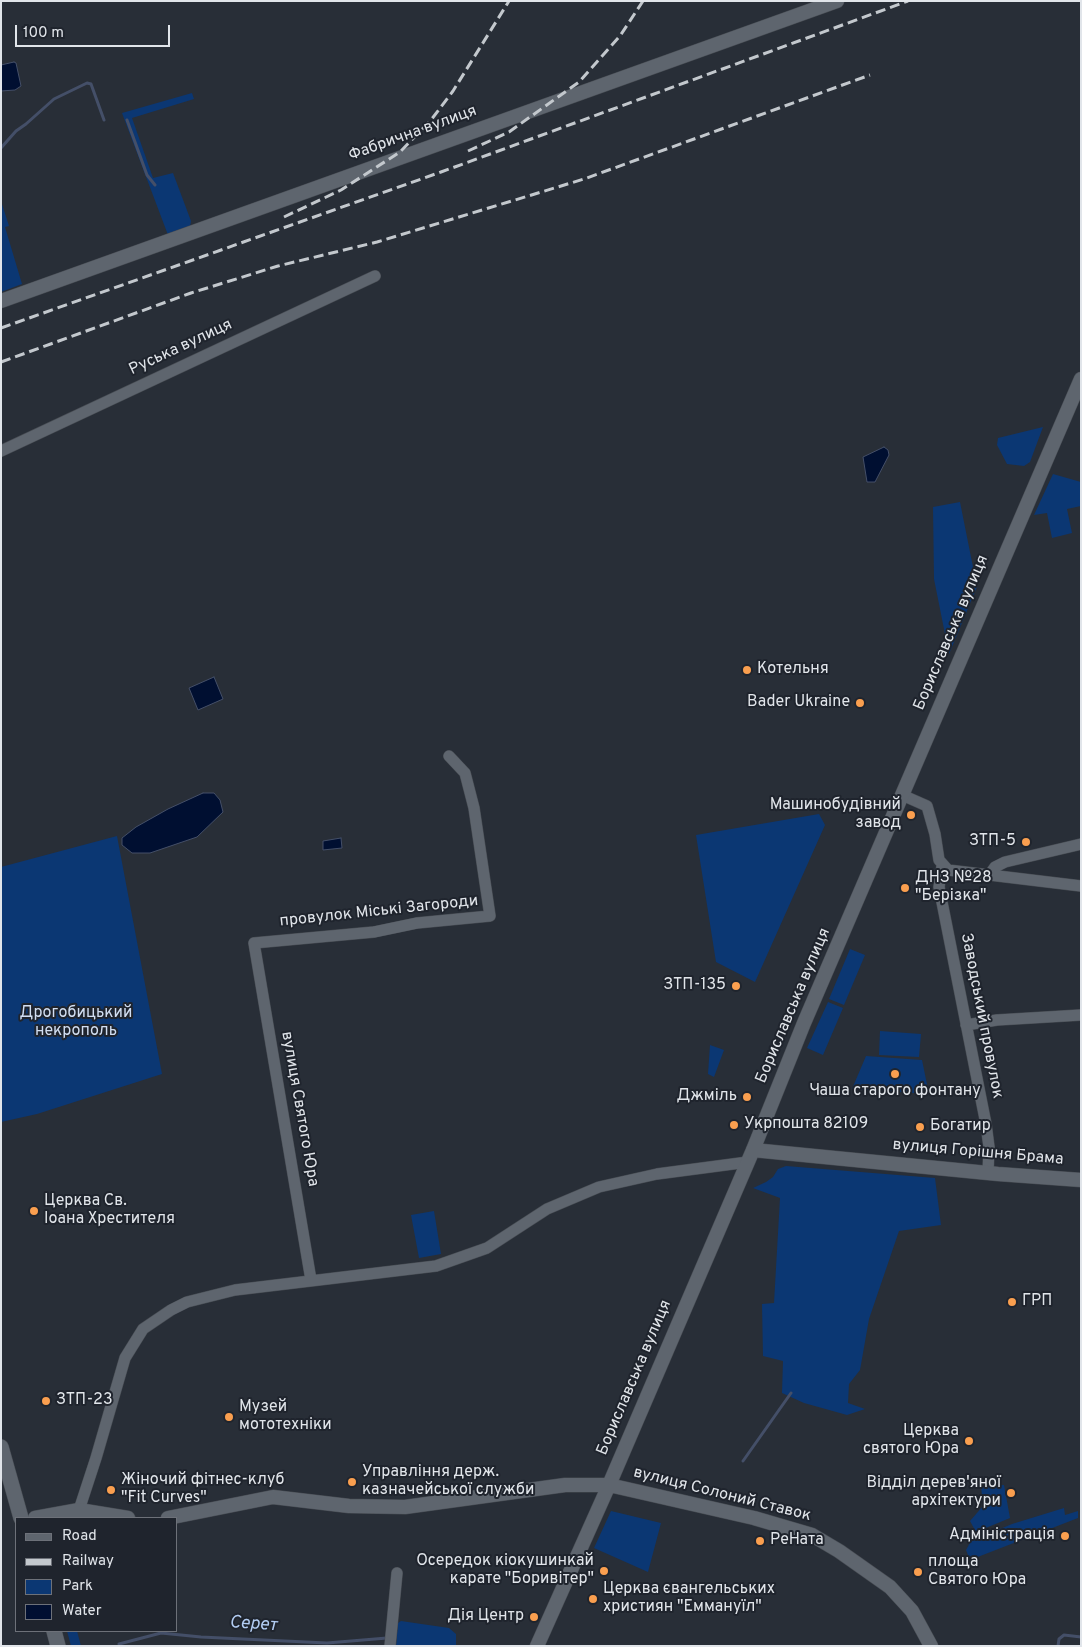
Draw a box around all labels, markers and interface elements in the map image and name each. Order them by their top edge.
scale bar [18,15,172,47]
text: 100 m [23,24,64,43]
street label: Фабрична вулиця [346,102,480,166]
street label: Руська вулиця [126,316,236,380]
street label: Бориславська вулиця [911,553,993,713]
place label: Котельня [757,660,829,680]
marker: Котельня [741,664,753,676]
place label: Bader Ukraine [747,693,850,713]
marker: Bader Ukraine [854,697,866,709]
place label: Машинобудівний завод [770,796,901,834]
marker: Машинобудівний завод [905,809,917,821]
place label: ЗТП-5 [969,832,1016,852]
marker: ЗТП-5 [1020,836,1032,848]
place label: ДНЗ №28 "Берізка" [915,869,992,907]
marker: ДНЗ №28 "Берізка" [899,882,911,894]
street label: провулок Міські Загороди [279,892,479,932]
street label: Бориславська вулиця [753,926,835,1086]
street label: Заводський провулок [956,932,1006,1100]
place label: ЗТП-135 [663,976,726,996]
marker: ЗТП-135 [730,980,742,992]
park label: Дрогобицький некрополь [20,1004,132,1042]
street label: вулиця Святого Юра [276,1030,322,1188]
marker: Чаша старого фонтану [889,1068,901,1080]
place label: Чаша старого фонтану [809,1082,981,1102]
place label: Джміль [676,1087,737,1107]
marker: Джміль [741,1091,753,1103]
place label: Укрпошта 82109 [744,1115,868,1135]
place label: Богатир [930,1117,991,1137]
marker: Укрпошта 82109 [728,1119,740,1131]
marker: Богатир [914,1121,926,1133]
street label: вулиця Горішня Брама [892,1136,1064,1170]
place label: Церква Св. Іоана Хрестителя [44,1192,175,1230]
marker: Церква Св. Іоана Хрестителя [28,1205,40,1217]
place label: ГРП [1022,1292,1052,1312]
marker: ГРП [1006,1296,1018,1308]
street label: Бориславська вулиця [594,1298,676,1458]
place label: ЗТП-23 [56,1391,113,1411]
marker: ЗТП-23 [40,1395,52,1407]
place label: Музей мототехніки [239,1398,332,1436]
marker: Музей мототехніки [223,1411,235,1423]
place label: Церква святого Юра [863,1422,959,1460]
marker: Церква святого Юра [963,1435,975,1447]
place label: Управління держ. казначейської служби [362,1463,534,1501]
street label: вулиця Солоний Ставок [631,1464,813,1526]
place label: Жіночий фітнес-клуб "Fit Curves" [121,1471,285,1509]
place label: Відділ дерев'яної архітектури [866,1474,1001,1512]
marker: Управління держ. казначейської служби [346,1476,358,1488]
marker: Жіночий фітнес-клуб "Fit Curves" [105,1484,117,1496]
marker: Відділ дерев'яної архітектури [1005,1487,1017,1499]
legend [15,1517,178,1632]
place label: Адміністрація [949,1526,1055,1546]
text: Road [62,1527,97,1546]
marker: Адміністрація [1059,1530,1071,1542]
place label: РеНата [770,1531,824,1551]
marker: РеНата [754,1535,766,1547]
text: Railway [62,1552,114,1571]
place label: Осередок кіокушинкай карате "Боривітер" [416,1552,594,1590]
place label: площа Святого Юра [928,1553,1026,1591]
marker: Осередок кіокушинкай карате "Боривітер" [598,1565,610,1577]
marker: площа Святого Юра [912,1566,924,1578]
text: Park [62,1577,93,1596]
place label: Церква євангельських християн "Еммануїл" [603,1580,775,1618]
marker: Церква євангельських християн "Еммануїл" [587,1593,599,1605]
text: Water [62,1602,101,1621]
place label: Дія Центр [447,1607,524,1627]
marker: Дія Центр [528,1611,540,1623]
water label: Серет [229,1613,277,1637]

